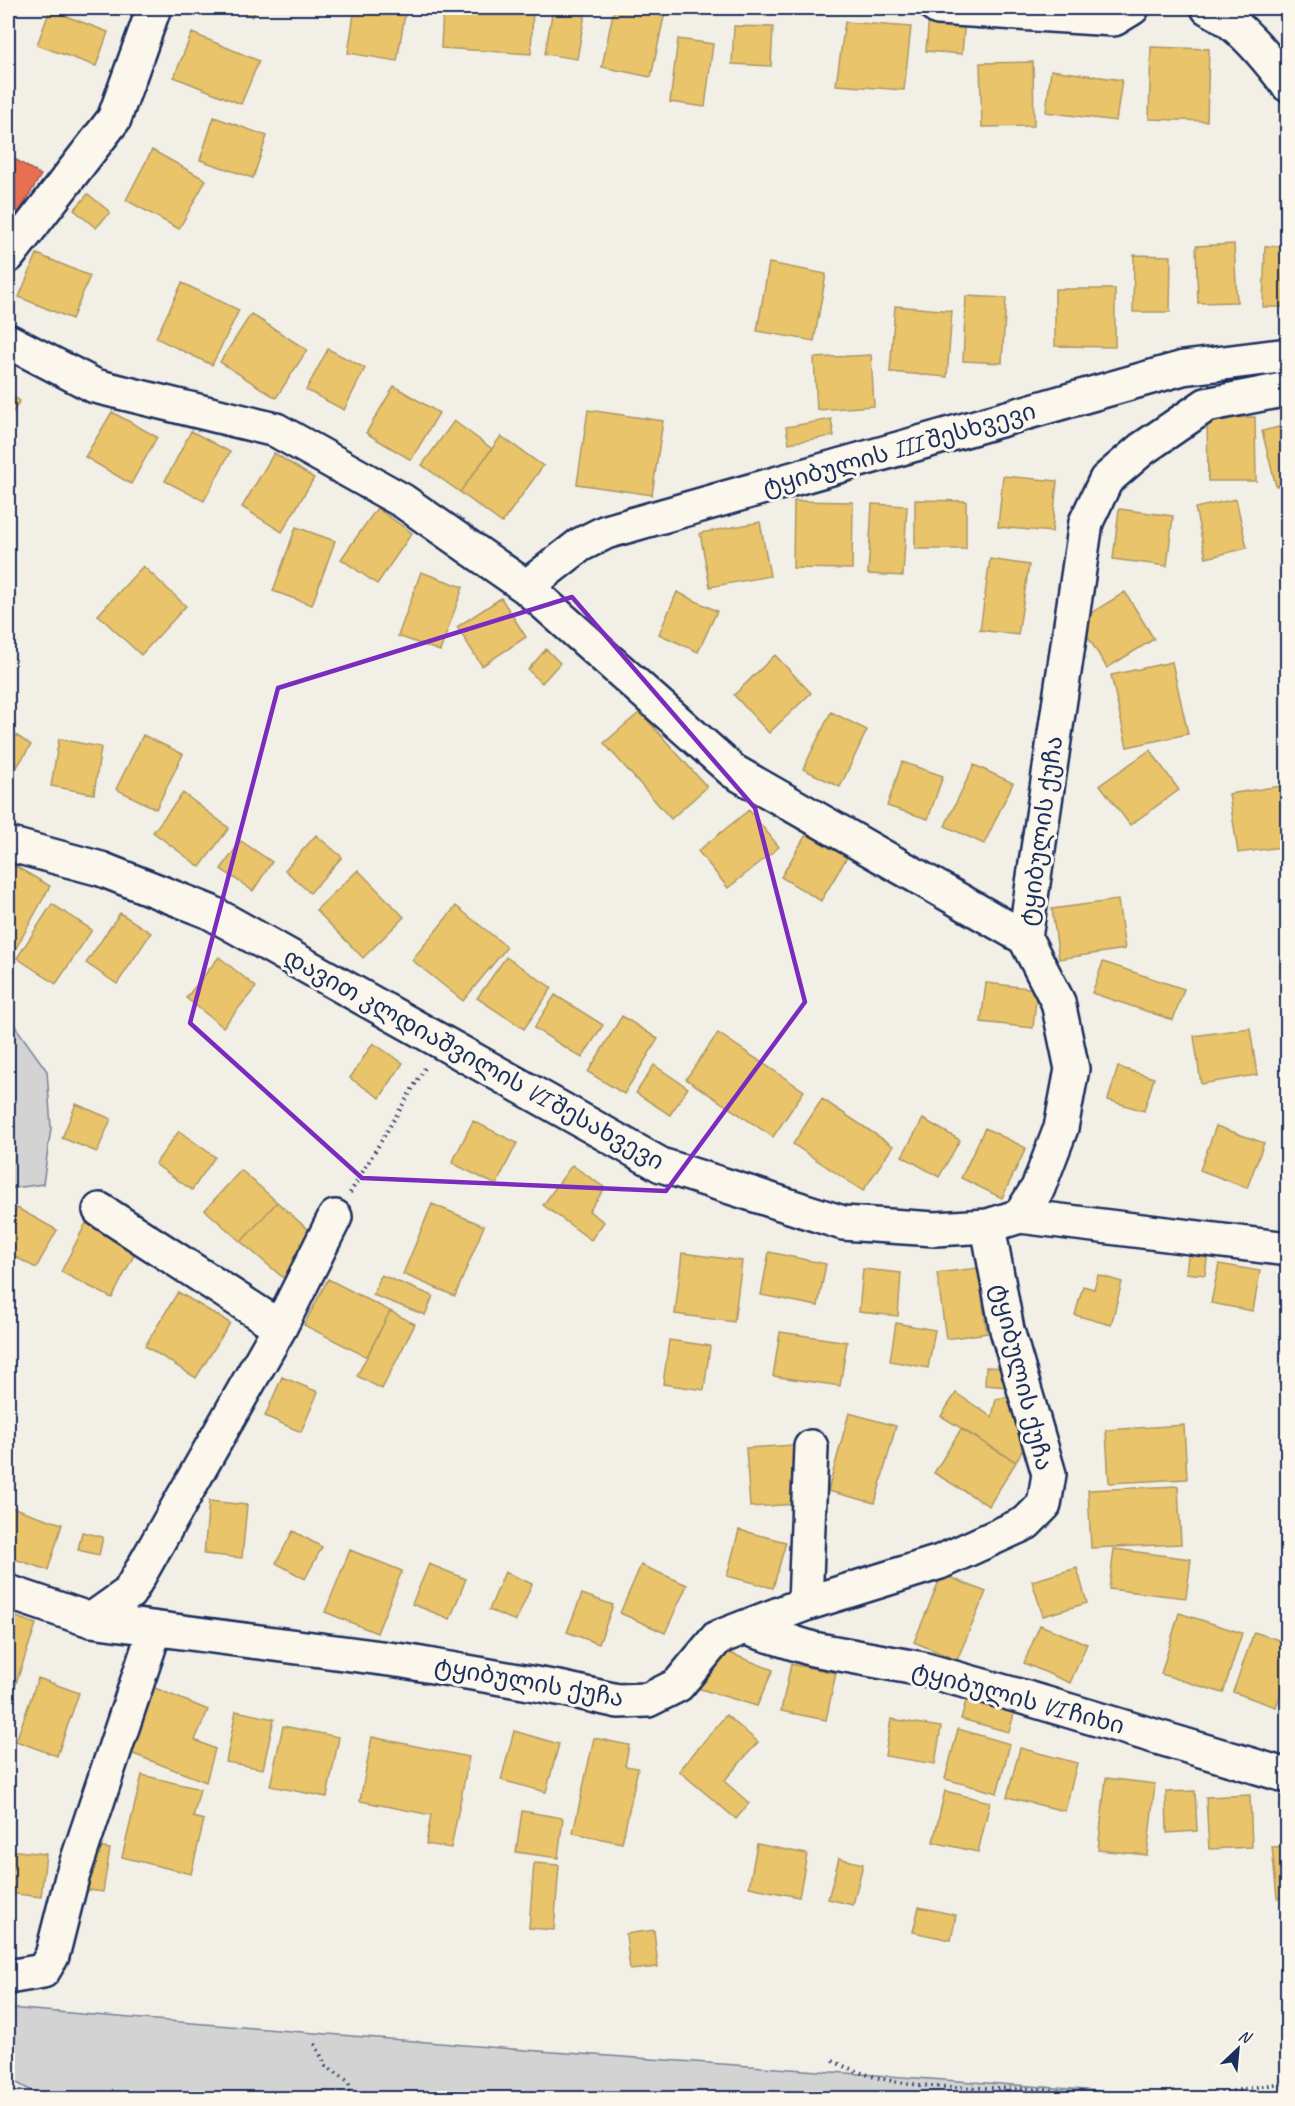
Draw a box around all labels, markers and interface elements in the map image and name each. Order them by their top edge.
street label: ტყიბულის III შესხვევი [759,396,1039,502]
street label: ტყიბულის ქუჩა [1013,734,1069,928]
street label: დავით კლდიაშვილის VI შესახვევი [278,942,670,1176]
street label: ტყიბულის ქუჩა [984,1280,1060,1474]
street label: ტყიბულის ქუჩა [432,1651,626,1713]
street label: ტყიბულის VI ჩიხი [908,1655,1128,1741]
north arrow [1208,2019,1268,2079]
text: N [1235,2025,1256,2049]

